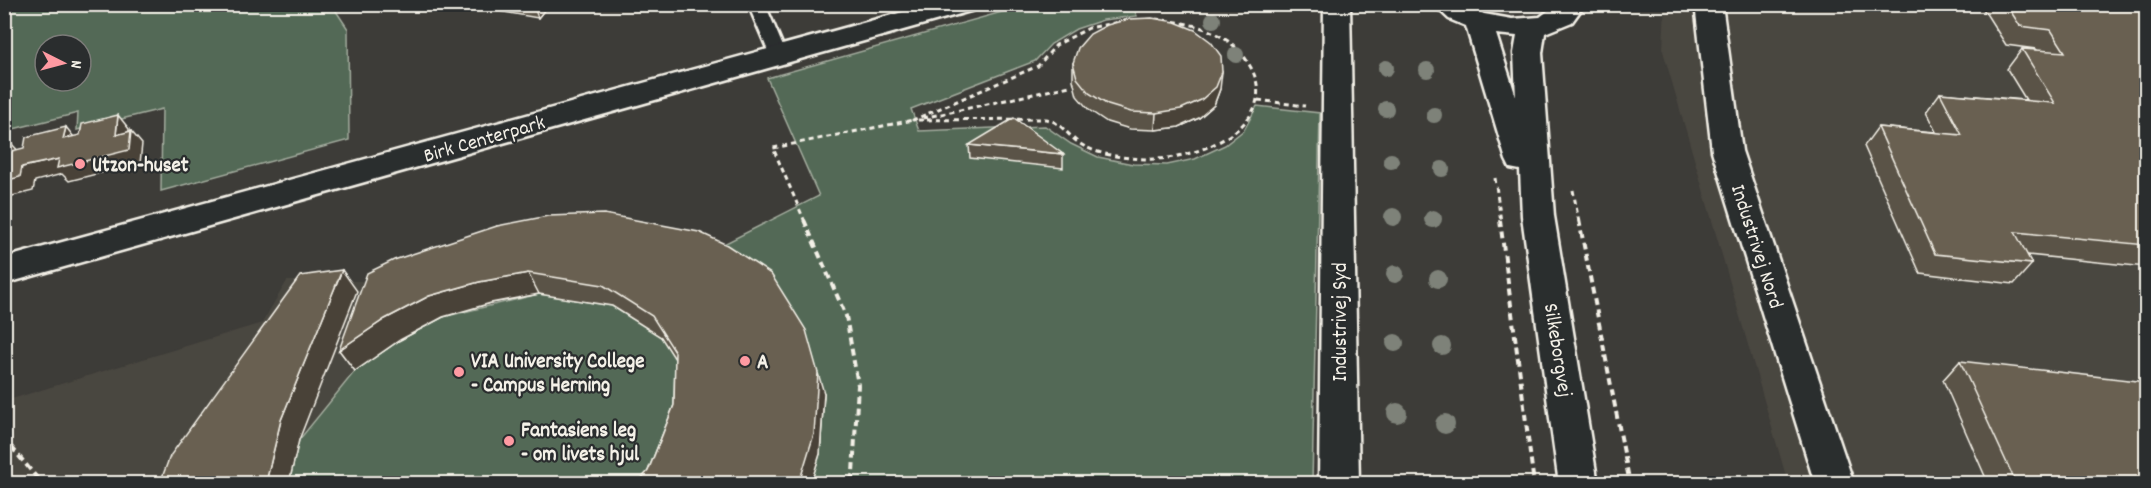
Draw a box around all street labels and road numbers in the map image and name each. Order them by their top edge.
street label: Birk Centerpark [421,109,549,173]
street label: Industrivej Nord [1721,181,1789,313]
street label: Industrivej Syd [1327,262,1357,382]
street label: Silkeborgvej [1534,301,1578,400]

